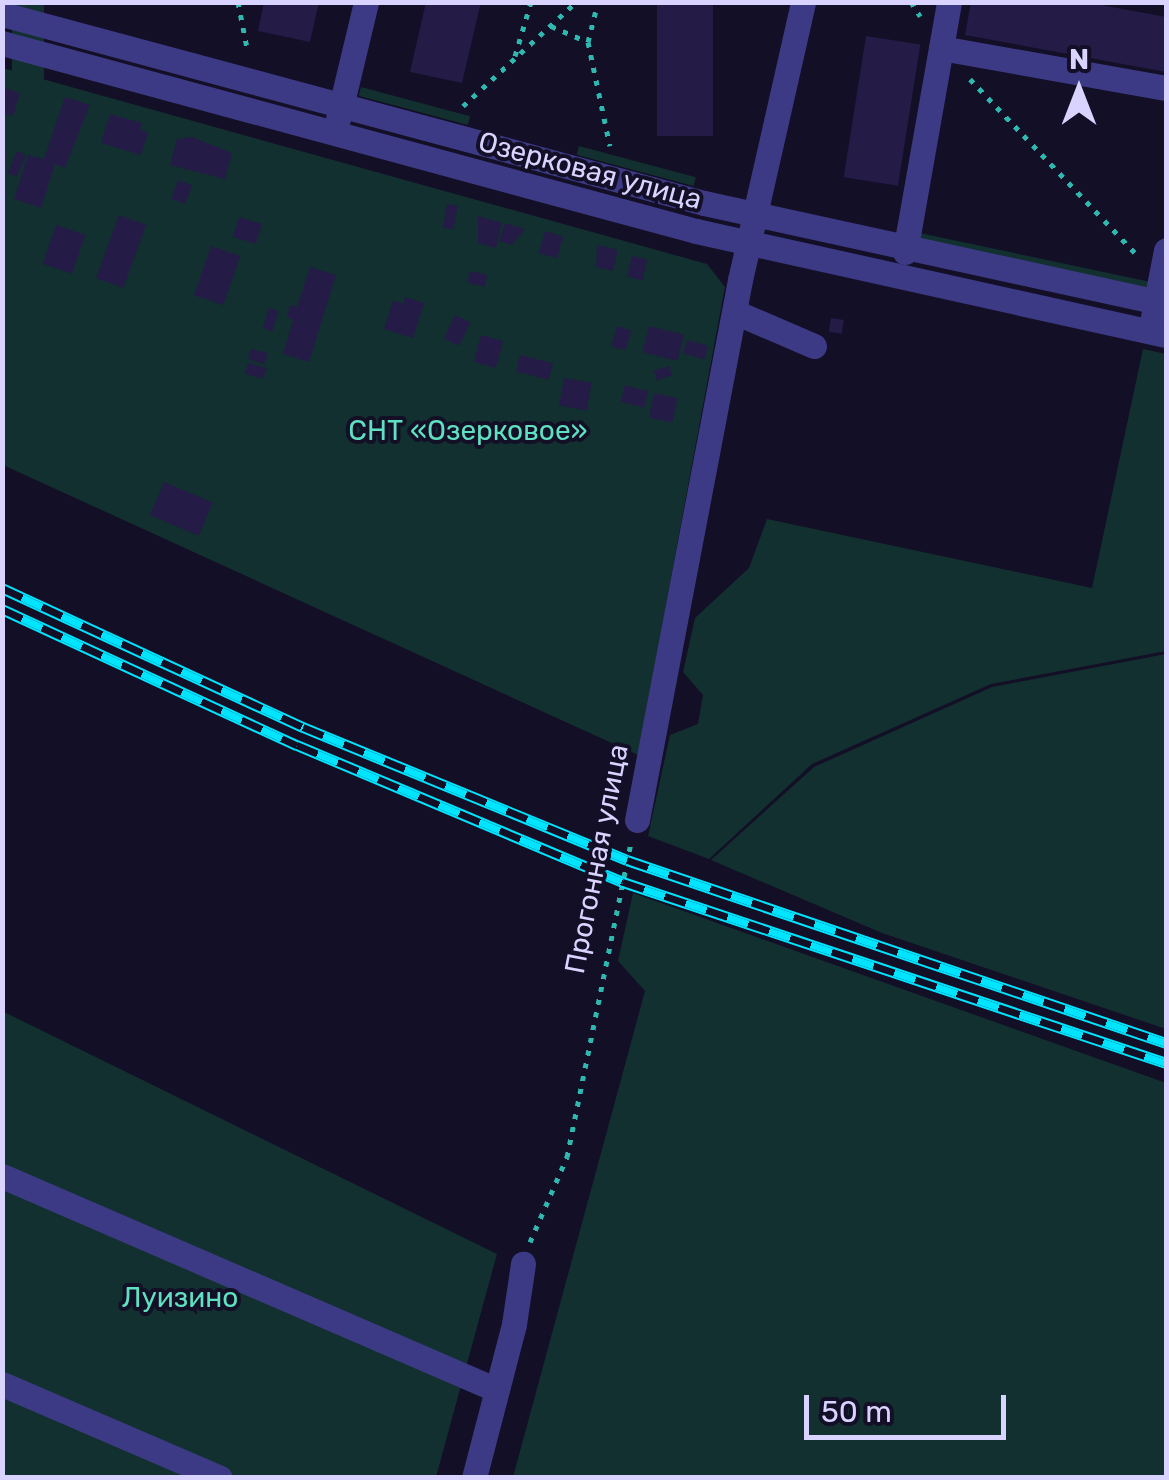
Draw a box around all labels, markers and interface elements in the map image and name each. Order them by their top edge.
north arrow [1029,40,1129,140]
text: N [1069,43,1089,76]
street label: Озерковая улица [475,125,705,217]
park label: СНТ «Озерковое» [348,414,588,448]
street label: Прогонная улица [558,742,636,976]
park label: Луизино [122,1281,238,1315]
scale bar [809,1375,1012,1437]
text: 50 m [821,1394,892,1430]

